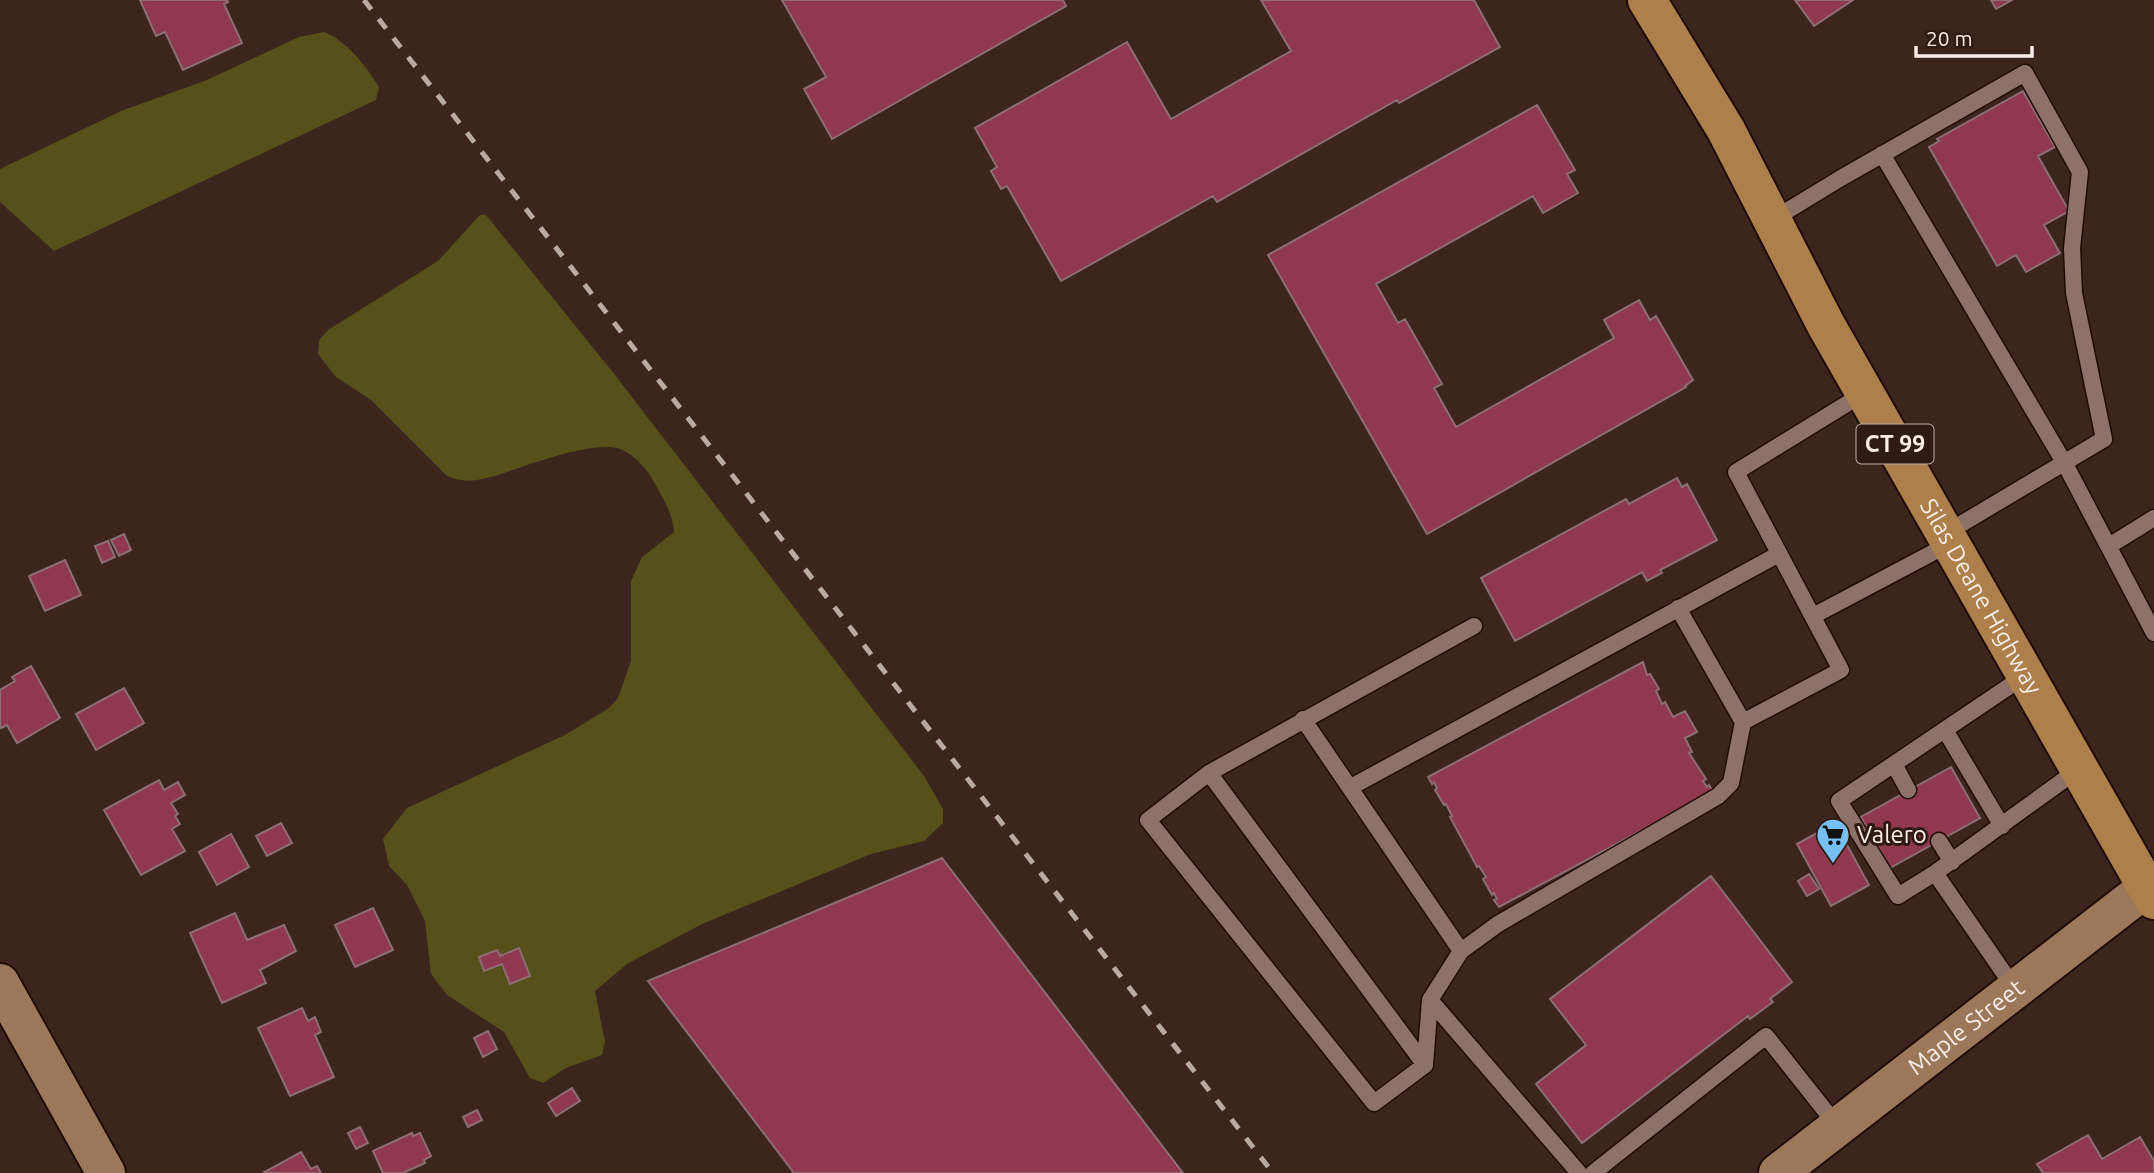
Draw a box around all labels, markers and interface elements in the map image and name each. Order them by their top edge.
scale bar [1916,14,2032,58]
text: 20 m [1926,26,1973,50]
road number: CT 99 [1856,424,1934,464]
street label: Silas Deane Highway [1915,494,2048,699]
supermarket icon: Valero [1814,816,1852,865]
place label: Valero [1857,821,1927,848]
street label: Maple Street [1903,973,2030,1080]

